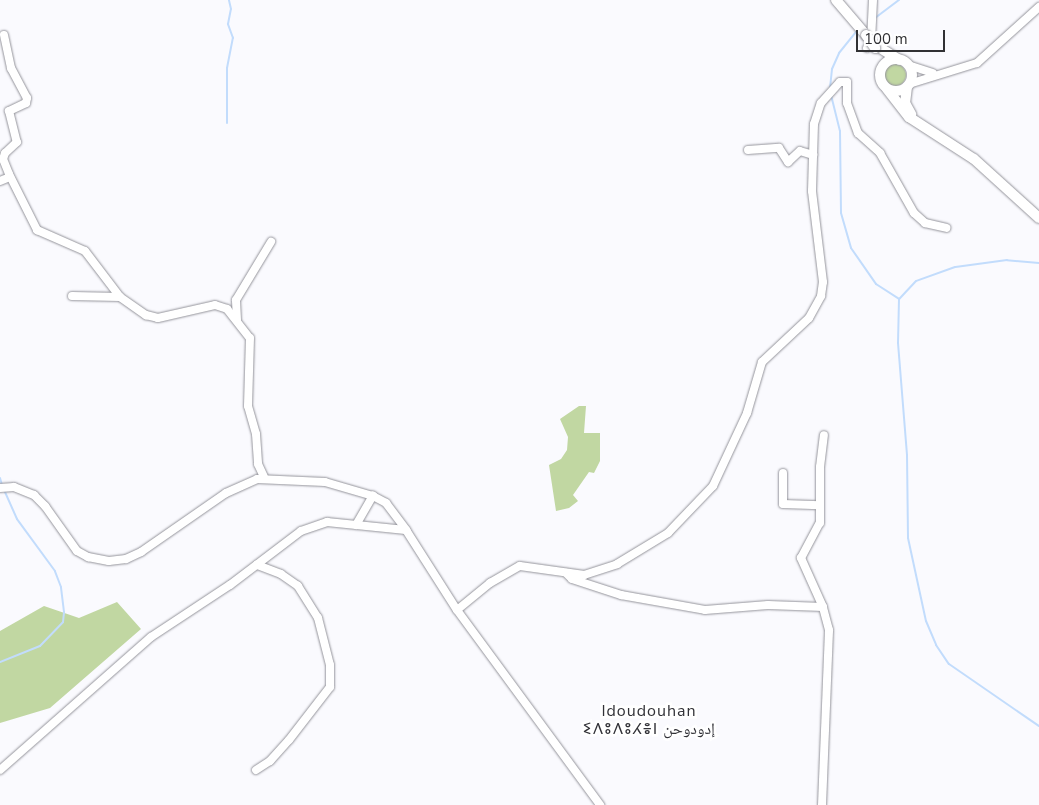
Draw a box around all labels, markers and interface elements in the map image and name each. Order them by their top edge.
scale bar [859,20,948,52]
text: 100 m [864,29,908,49]
district label: Idoudouhan ⵉⴷⵓⴷⵓⵃⴻⵏ إدودوحن [588,701,710,739]

